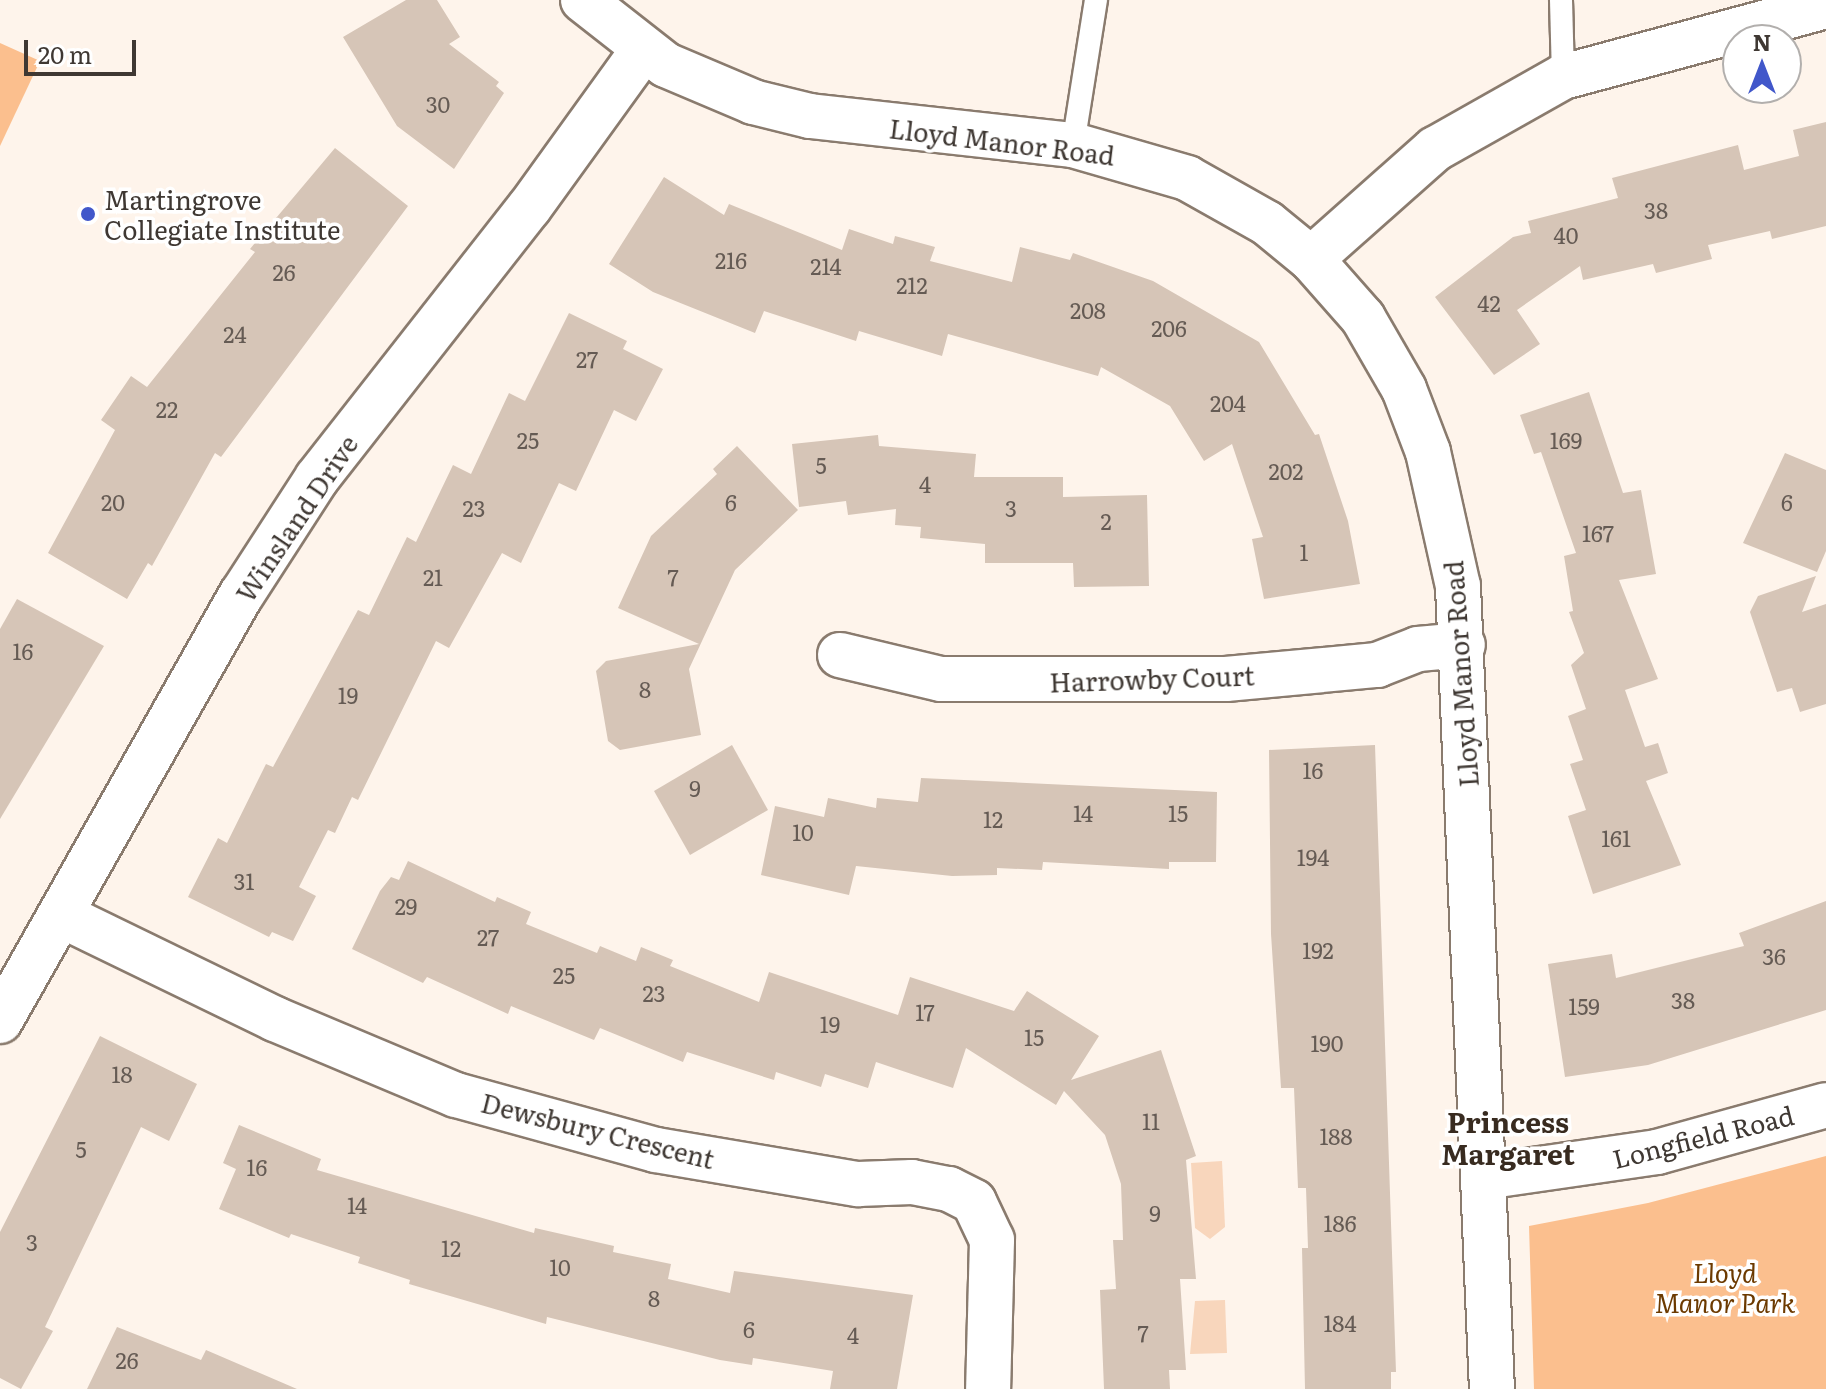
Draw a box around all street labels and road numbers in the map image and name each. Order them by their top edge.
street label: Lloyd Manor Road [888,112,1116,170]
street label: Winsland Drive [229,429,363,607]
street label: Lloyd Manor Road [1437,560,1483,788]
street label: Harrowby Court [1049,659,1255,697]
street label: Dewsbury Crescent [478,1086,718,1174]
street label: Longfield Road [1609,1098,1797,1174]

